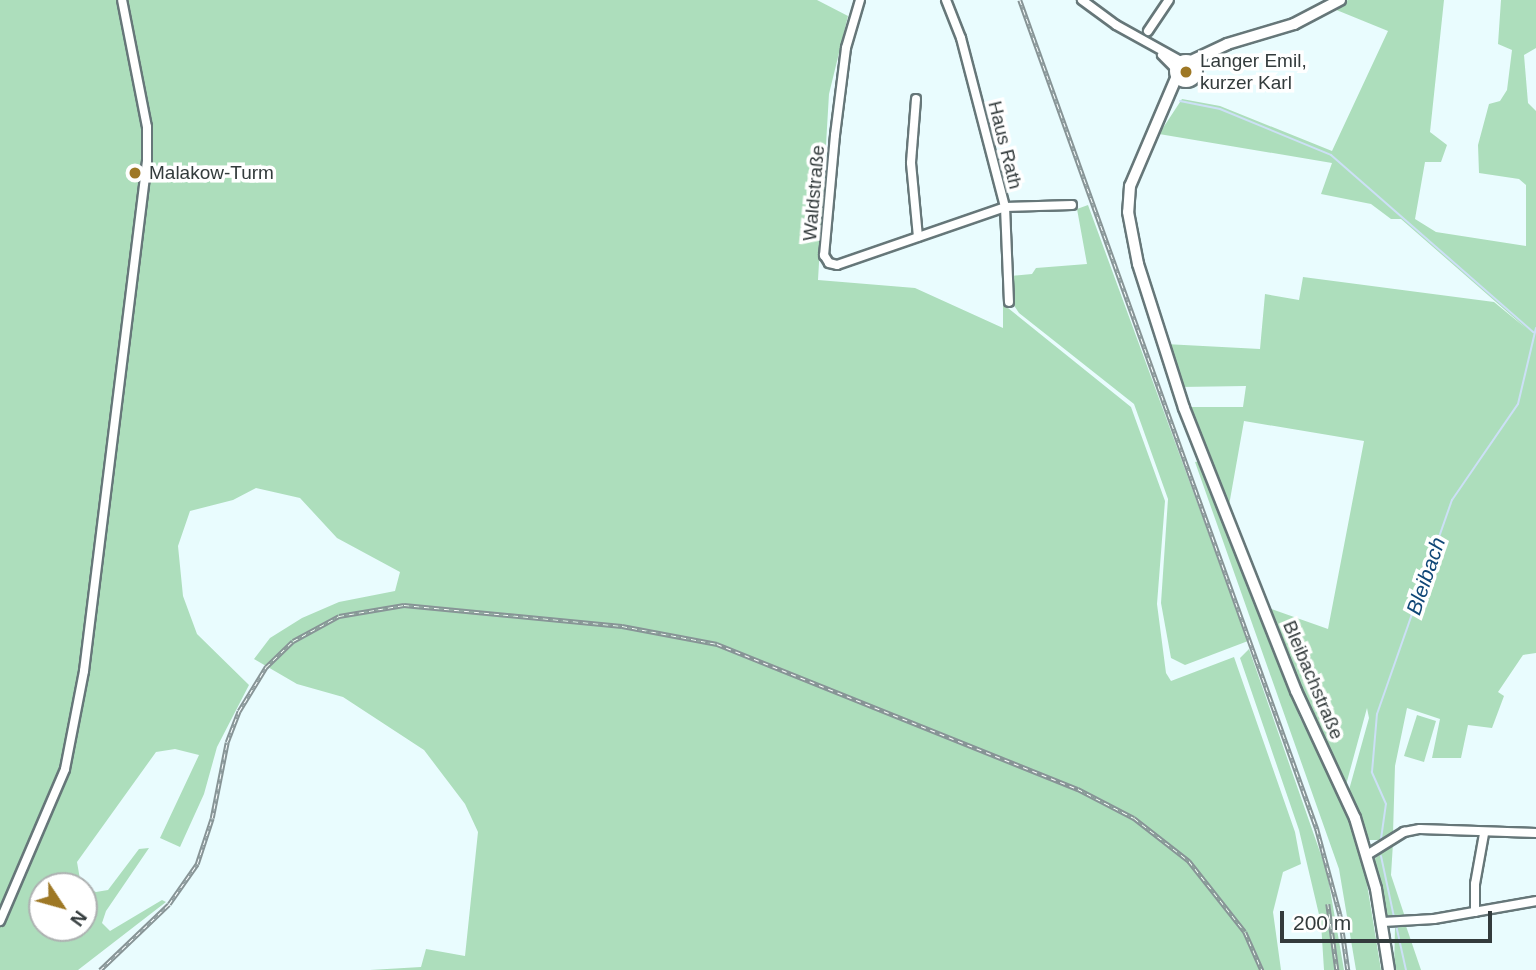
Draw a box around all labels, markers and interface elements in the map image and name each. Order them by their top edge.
place label: Langer Emil, kurzer Karl [1200,50,1307,94]
marker: Langer Emil, kurzer Karl [1178,64,1194,80]
street label: Haus Rath [983,99,1027,191]
street label: Waldstraße [798,144,830,242]
place label: Malakow-Turm [149,162,274,184]
marker: Malakow-Turm [127,165,143,181]
water label: Bleibach [1401,534,1451,618]
street label: Bleibachstraße [1278,617,1348,743]
north arrow [28,872,98,942]
scale bar [1284,897,1496,941]
text: N [66,907,91,930]
text: 200 m [1293,911,1351,934]

